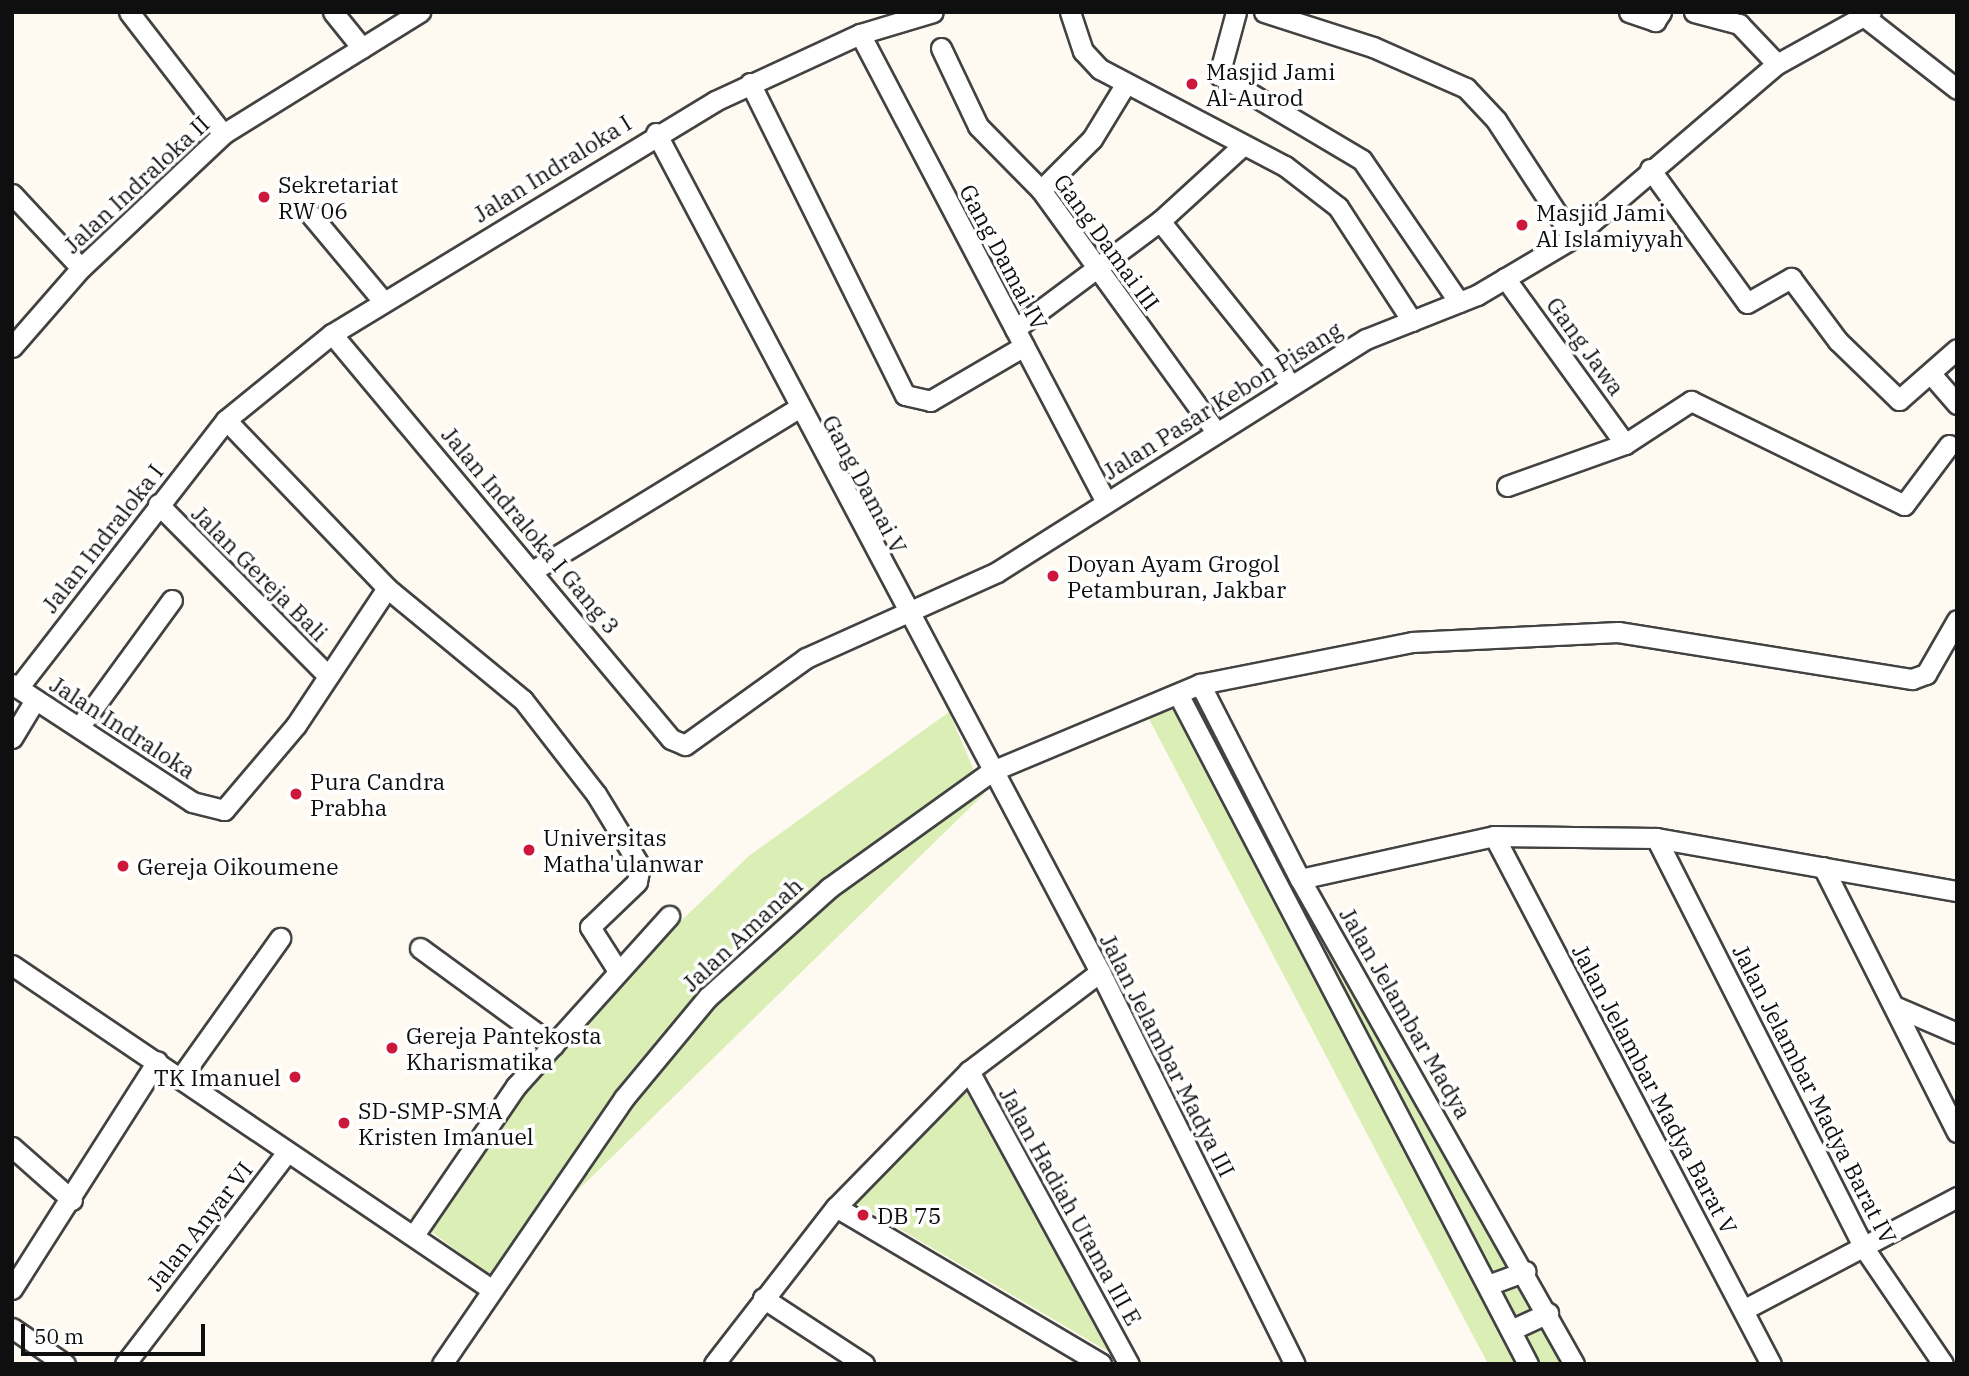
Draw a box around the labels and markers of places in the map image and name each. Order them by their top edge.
place label: Masjid Jami Al-Aurod [1206,57,1335,111]
marker: Masjid Jami Al-Aurod [1184,76,1200,92]
place label: Sekretariat RW 06 [278,170,398,224]
marker: Sekretariat RW 06 [256,189,272,205]
place label: Masjid Jami Al Islamiyyah [1536,198,1683,252]
marker: Masjid Jami Al Islamiyyah [1514,217,1530,233]
place label: Doyan Ayam Grogol Petamburan, Jakbar [1067,549,1286,603]
marker: Doyan Ayam Grogol Petamburan, Jakbar [1045,568,1061,584]
place label: Pura Candra Prabha [310,767,445,821]
marker: Pura Candra Prabha [288,786,304,802]
place label: Universitas Matha'ulanwar [543,823,703,877]
marker: Universitas Matha'ulanwar [521,842,537,858]
place label: Gereja Oikoumene [137,852,339,880]
marker: Gereja Oikoumene [115,858,131,874]
place label: Gereja Pantekosta Kharismatika [406,1021,602,1075]
marker: Gereja Pantekosta Kharismatika [384,1040,400,1056]
place label: TK Imanuel [154,1063,281,1091]
marker: TK Imanuel [287,1069,303,1085]
place label: SD-SMP-SMA Kristen Imanuel [358,1096,534,1150]
marker: SD-SMP-SMA Kristen Imanuel [336,1115,352,1131]
place label: DB 75 [877,1201,942,1229]
marker: DB 75 [855,1207,871,1223]

